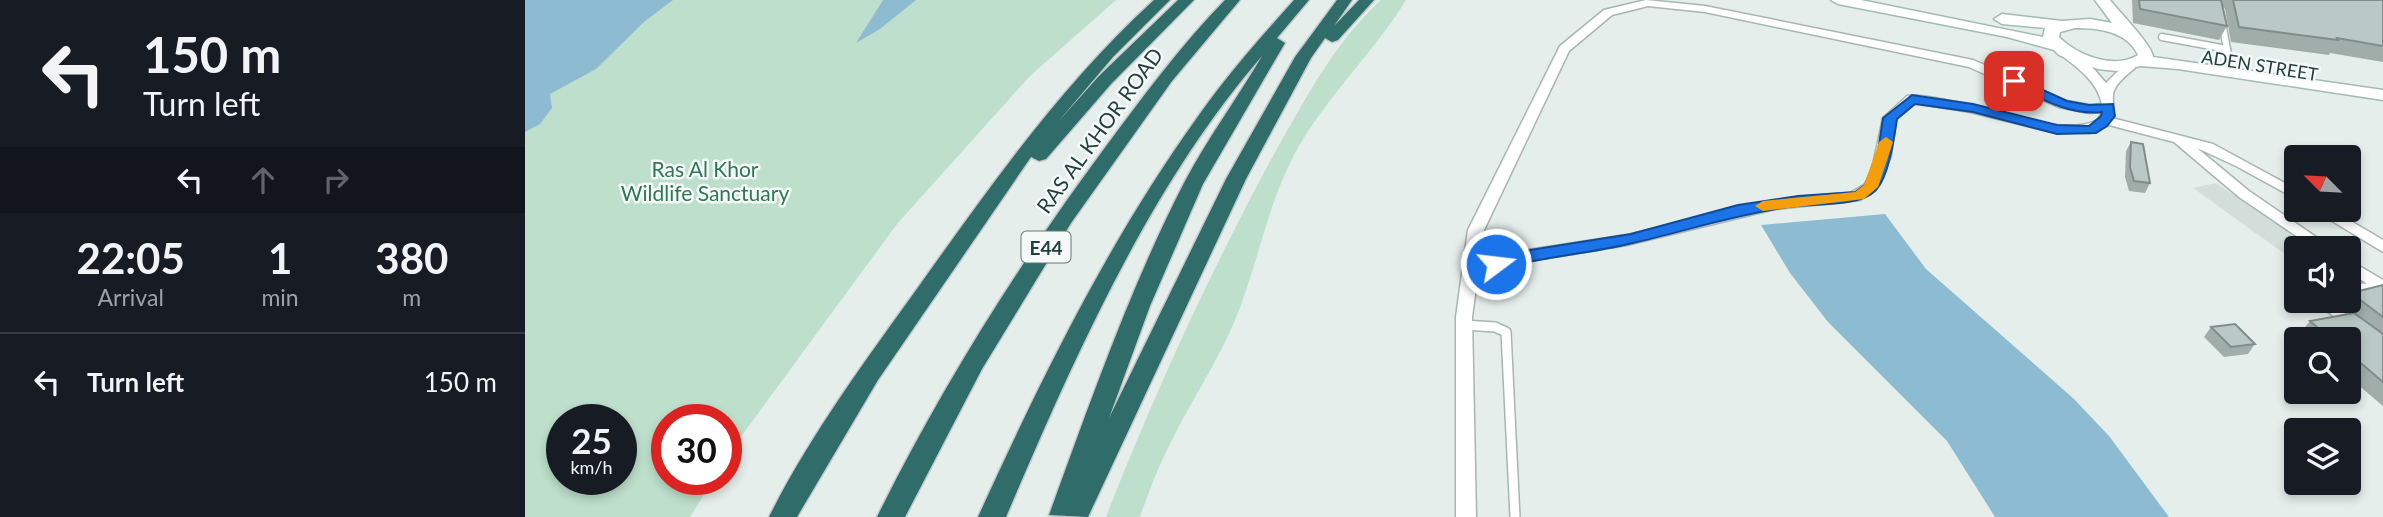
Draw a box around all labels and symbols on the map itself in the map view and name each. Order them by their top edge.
street label: RAS AL KHOR ROAD [1031,43,1167,217]
street label: ADEN STREET [2200,45,2320,85]
pin [1984,51,2044,111]
north arrow [2284,145,2361,222]
park label: Ras Al Khor Wildlife Sanctuary [621,156,789,205]
position arrow [1459,227,1533,301]
road number: E44 [1021,232,1071,262]
speed limit sign: 30 [651,404,742,495]

